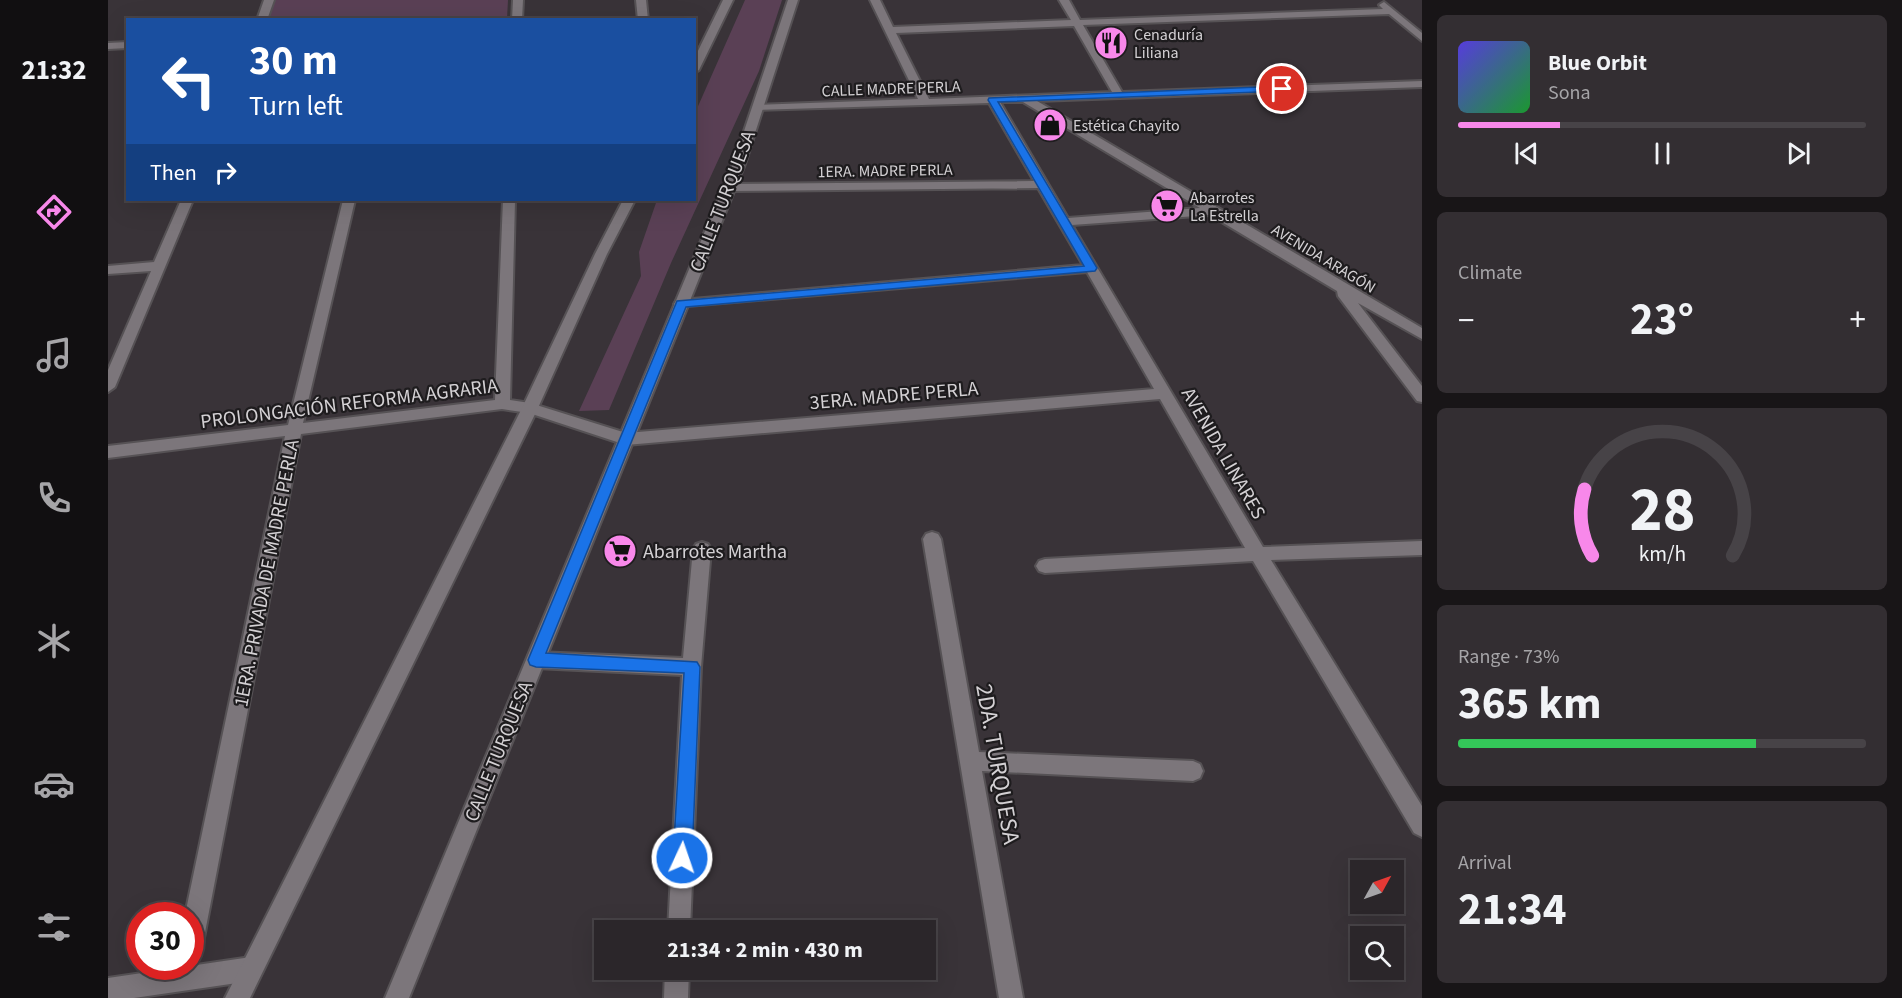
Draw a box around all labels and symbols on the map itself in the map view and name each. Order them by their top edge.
place label: Cenaduría Liliana [1134,24,1203,64]
restaurant icon: Cenaduría Liliana [1093,25,1129,61]
pin [1256,63,1307,114]
street label: CALLE MADRE PERLA [821,76,961,102]
shop icon: Estética Chayito [1032,107,1068,143]
place label: Estética Chayito [1073,115,1180,137]
street label: CALLE TURQUESA [683,126,763,276]
street label: 1ERA. MADRE PERLA [817,159,953,183]
place label: Abarrotes La Estrella [1190,187,1259,227]
supermarket icon: Abarrotes La Estrella [1149,188,1185,224]
street label: AVENIDA ARAGÓN [1267,219,1380,299]
street label: PROLONGACIÓN REFORMA AGRARIA [199,372,500,436]
street label: 3ERA. MADRE PERLA [809,375,980,417]
street label: AVENIDA LINARES [1174,382,1272,525]
street label: 1ERA. PRIVADA DE MADRE PERLA [227,437,307,709]
supermarket icon: Abarrotes Martha [602,533,638,569]
place label: Abarrotes Martha [643,538,787,566]
street label: CALLE TURQUESA [458,677,540,826]
street label: 2DA. TURQUESA [966,681,1029,847]
position arrow [650,826,714,890]
north arrow [1350,860,1404,914]
speed limit sign: 30 [126,902,204,980]

